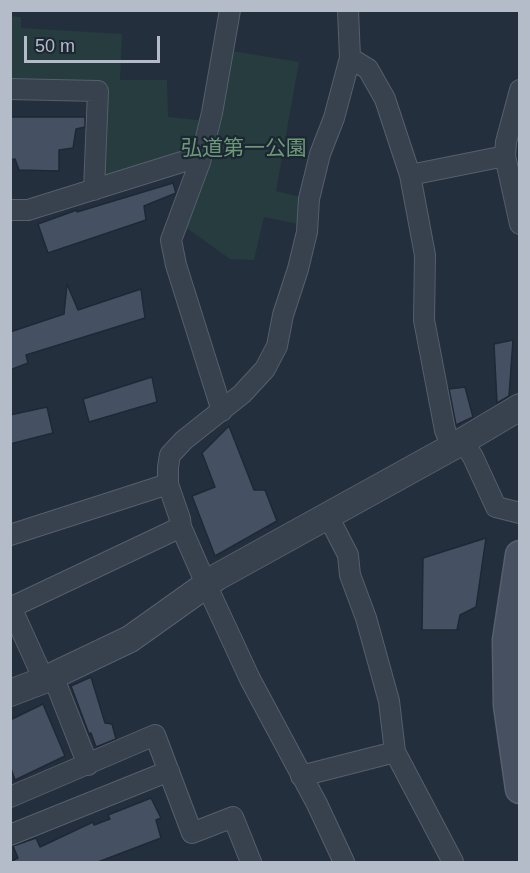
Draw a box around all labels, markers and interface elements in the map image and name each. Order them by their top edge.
scale bar [27,24,164,62]
text: 50 m [35,36,75,56]
park label: 弘道第一公園 [181,136,307,162]

